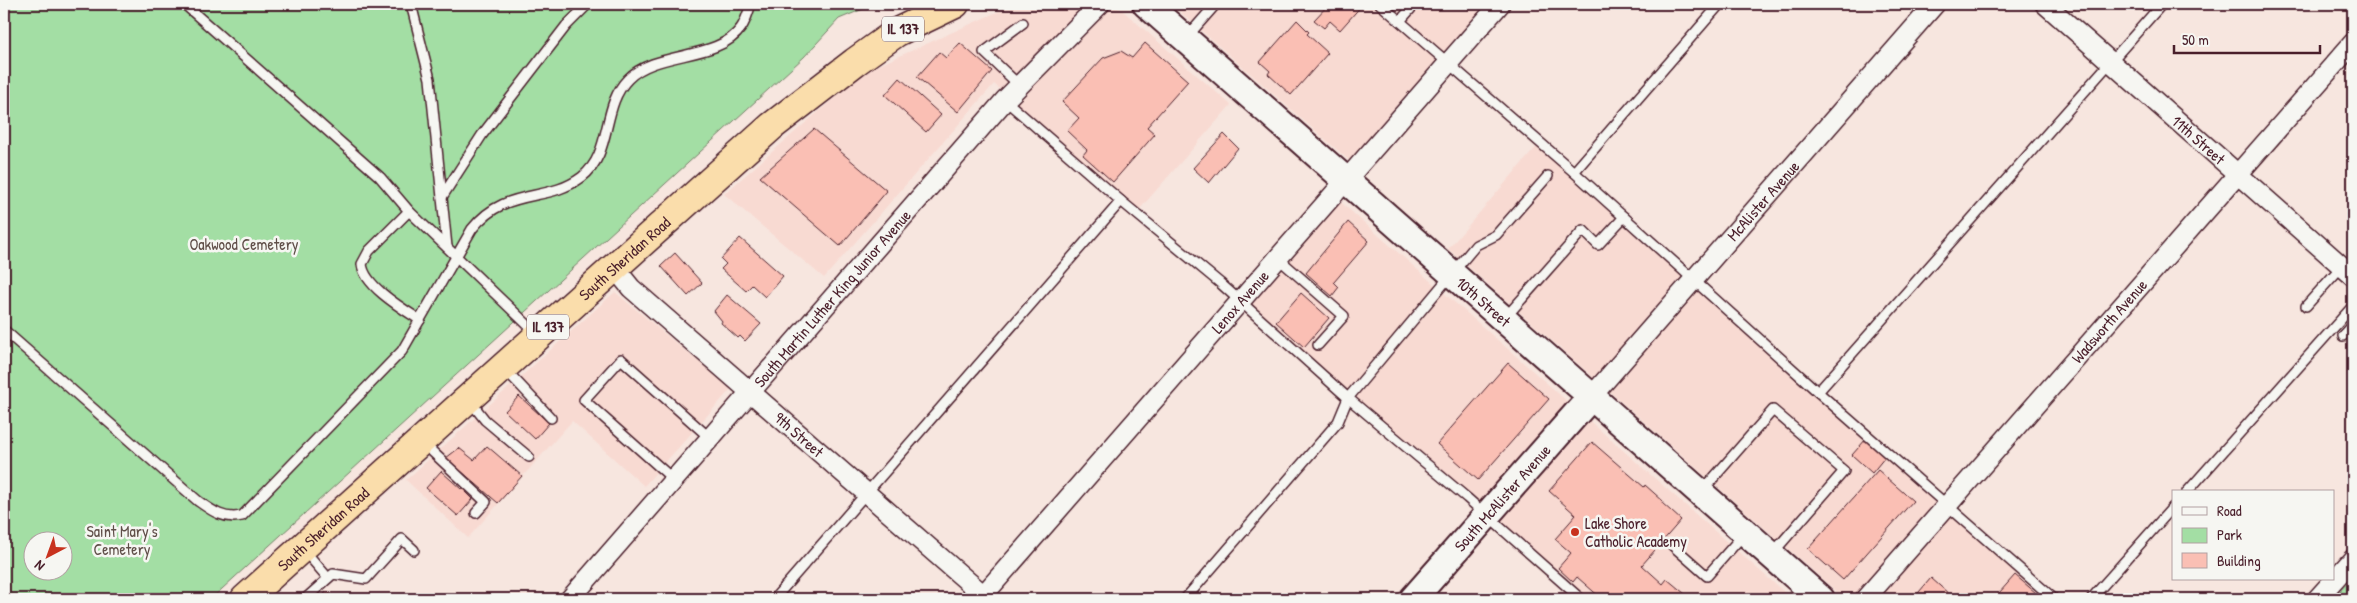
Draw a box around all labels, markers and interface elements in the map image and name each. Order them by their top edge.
road number: IL 137 [882,16,924,42]
scale bar [2174,22,2321,54]
text: 50 m [2182,29,2209,50]
street label: 11th Street [2167,110,2231,170]
street label: McAlister Avenue [1722,155,1805,245]
street label: South Martin Luther King Junior Avenue [749,204,916,392]
street label: South Sheridan Road [574,211,675,305]
park label: Oakwood Cemetery [189,233,299,255]
street label: Lenox Avenue [1206,265,1274,338]
street label: 10th Street [1451,271,1516,332]
street label: Wadsworth Avenue [2066,274,2152,368]
road number: IL 137 [527,314,569,340]
street label: 9th Street [770,407,829,462]
street label: South McAlister Avenue [1449,439,1556,556]
street label: South Sheridan Road [273,482,374,576]
legend [2172,490,2334,580]
text: Road [2217,500,2242,521]
place label: Lake Shore Catholic Academy [1585,512,1687,552]
park label: Saint Mary's Cemetery [86,520,158,560]
text: Park [2217,524,2242,545]
marker: Lake Shore Catholic Academy [1569,526,1581,538]
north arrow [22,530,72,580]
text: Building [2217,550,2261,571]
text: N [30,556,48,576]

